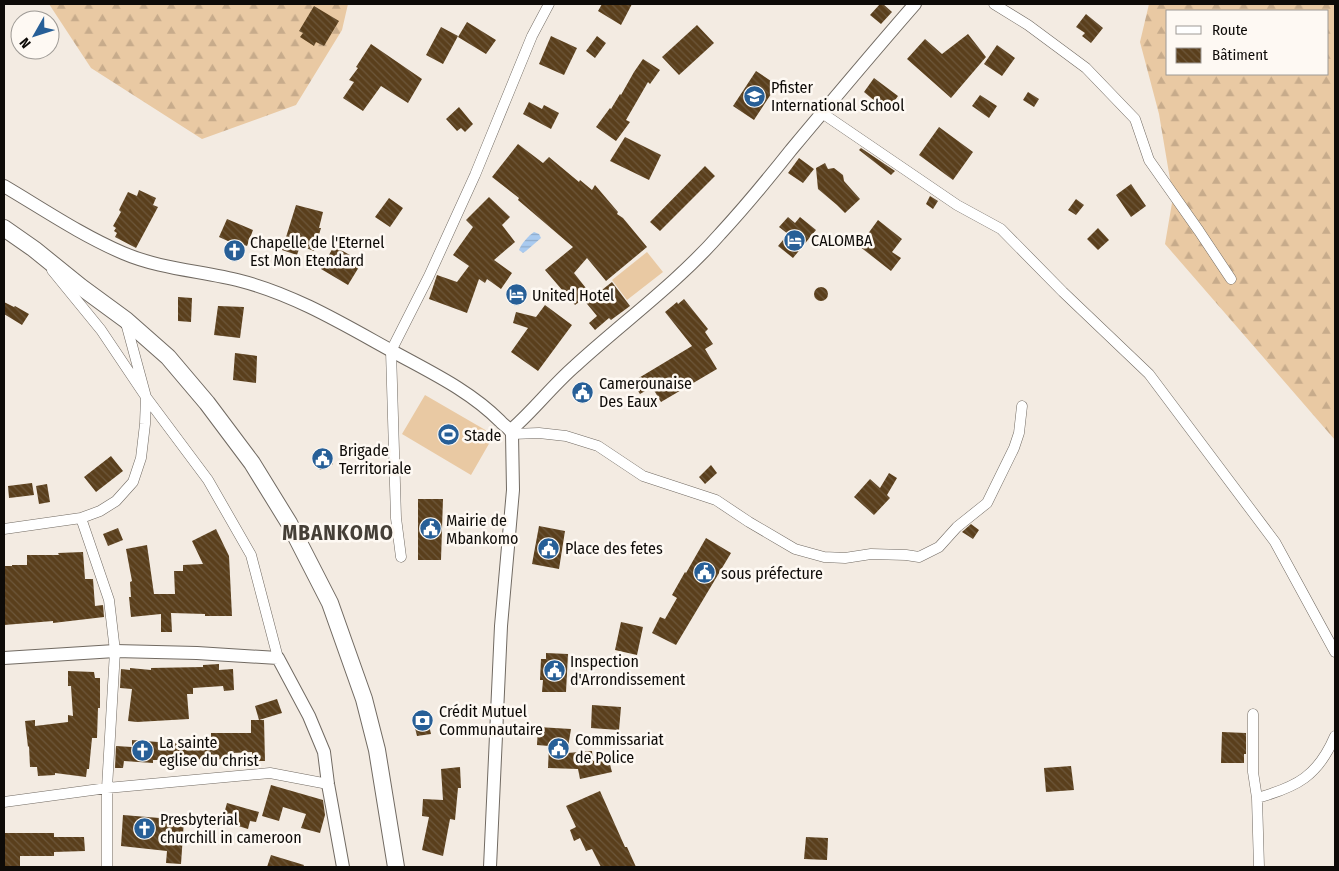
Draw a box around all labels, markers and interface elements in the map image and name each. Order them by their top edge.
north arrow [10,10,60,60]
legend [1166,10,1329,75]
text: Route [1212,21,1248,39]
text: N [16,34,35,51]
text: Bâtiment [1212,46,1268,64]
place label: Pfister International School [771,78,904,115]
school or university icon: Pfister International School [743,84,767,108]
hotel icon: CALOMBA [783,228,807,252]
place label: CALOMBA [811,231,873,250]
place label: Chapelle de l'Eternel Est Mon Etendard [250,233,384,270]
church icon: Chapelle de l'Eternel Est Mon Etendard [222,239,246,263]
hotel icon: United Hotel [504,283,528,307]
place label: United Hotel [532,286,614,305]
place label: Camerounaise Des Eaux [599,374,692,411]
public building icon: Camerounaise Des Eaux [571,380,595,404]
sports icon: Stade [436,423,460,447]
place label: Stade [464,426,501,445]
place label: Brigade Territoriale [339,441,411,478]
public building icon: Brigade Territoriale [311,447,335,471]
place label: Mairie de Mbankomo [446,511,518,548]
public building icon: Mairie de Mbankomo [418,517,442,541]
district label: MBANKOMO [282,520,394,546]
public building icon: Place des fetes [537,536,561,560]
place label: Place des fetes [565,539,663,558]
public building icon: sous préfecture [693,561,717,585]
place label: sous préfecture [721,564,823,583]
place label: Inspection d'Arrondissement [570,652,686,689]
public building icon: Inspection d'Arrondissement [542,658,566,682]
place label: Crédit Mutuel Communautaire [439,702,543,739]
bank icon: Crédit Mutuel Communautaire [411,708,435,732]
place label: Commissariat de Police [575,730,665,767]
place label: La sainte eglise du christ [159,733,260,770]
public building icon: Commissariat de Police [547,736,571,760]
church icon: La sainte eglise du christ [131,739,155,763]
place label: Presbyterial churchill in cameroon [160,810,302,847]
church icon: Presbyterial churchill in cameroon [132,816,156,840]

